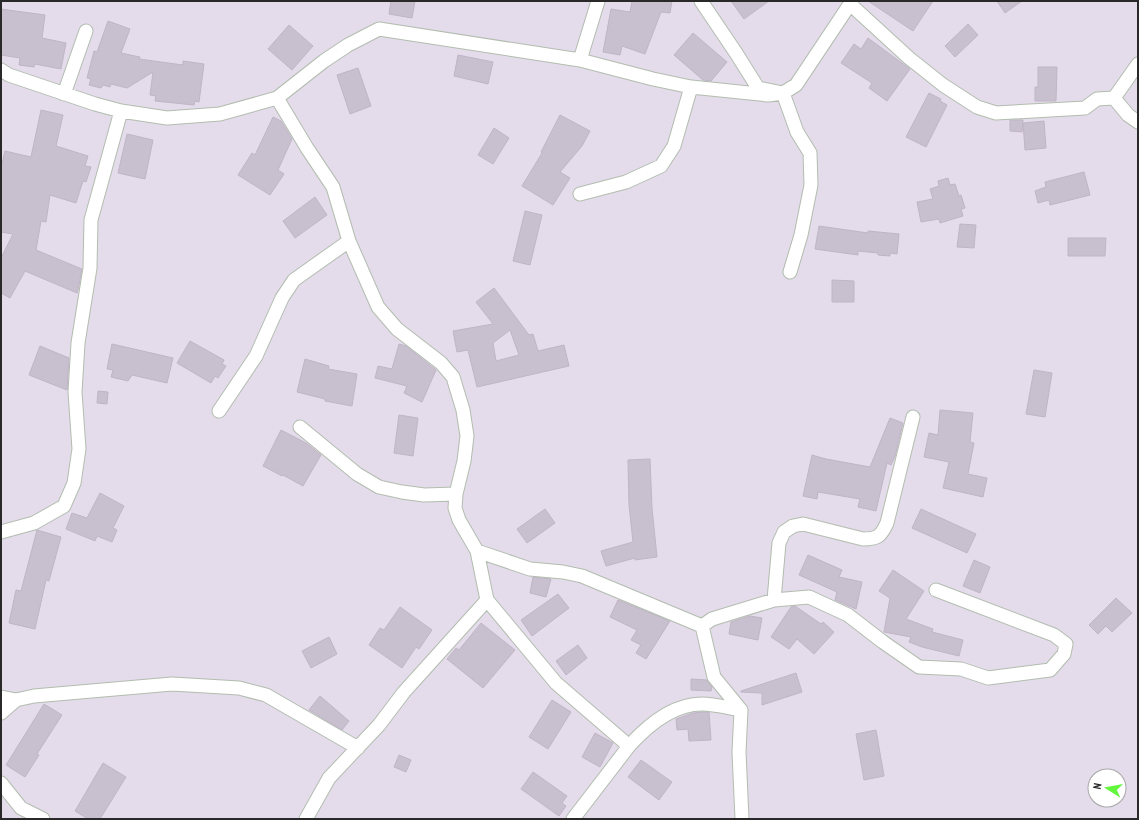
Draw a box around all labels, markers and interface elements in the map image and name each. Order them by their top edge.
north arrow [1087,768,1127,808]
text: N [1090,782,1105,790]

